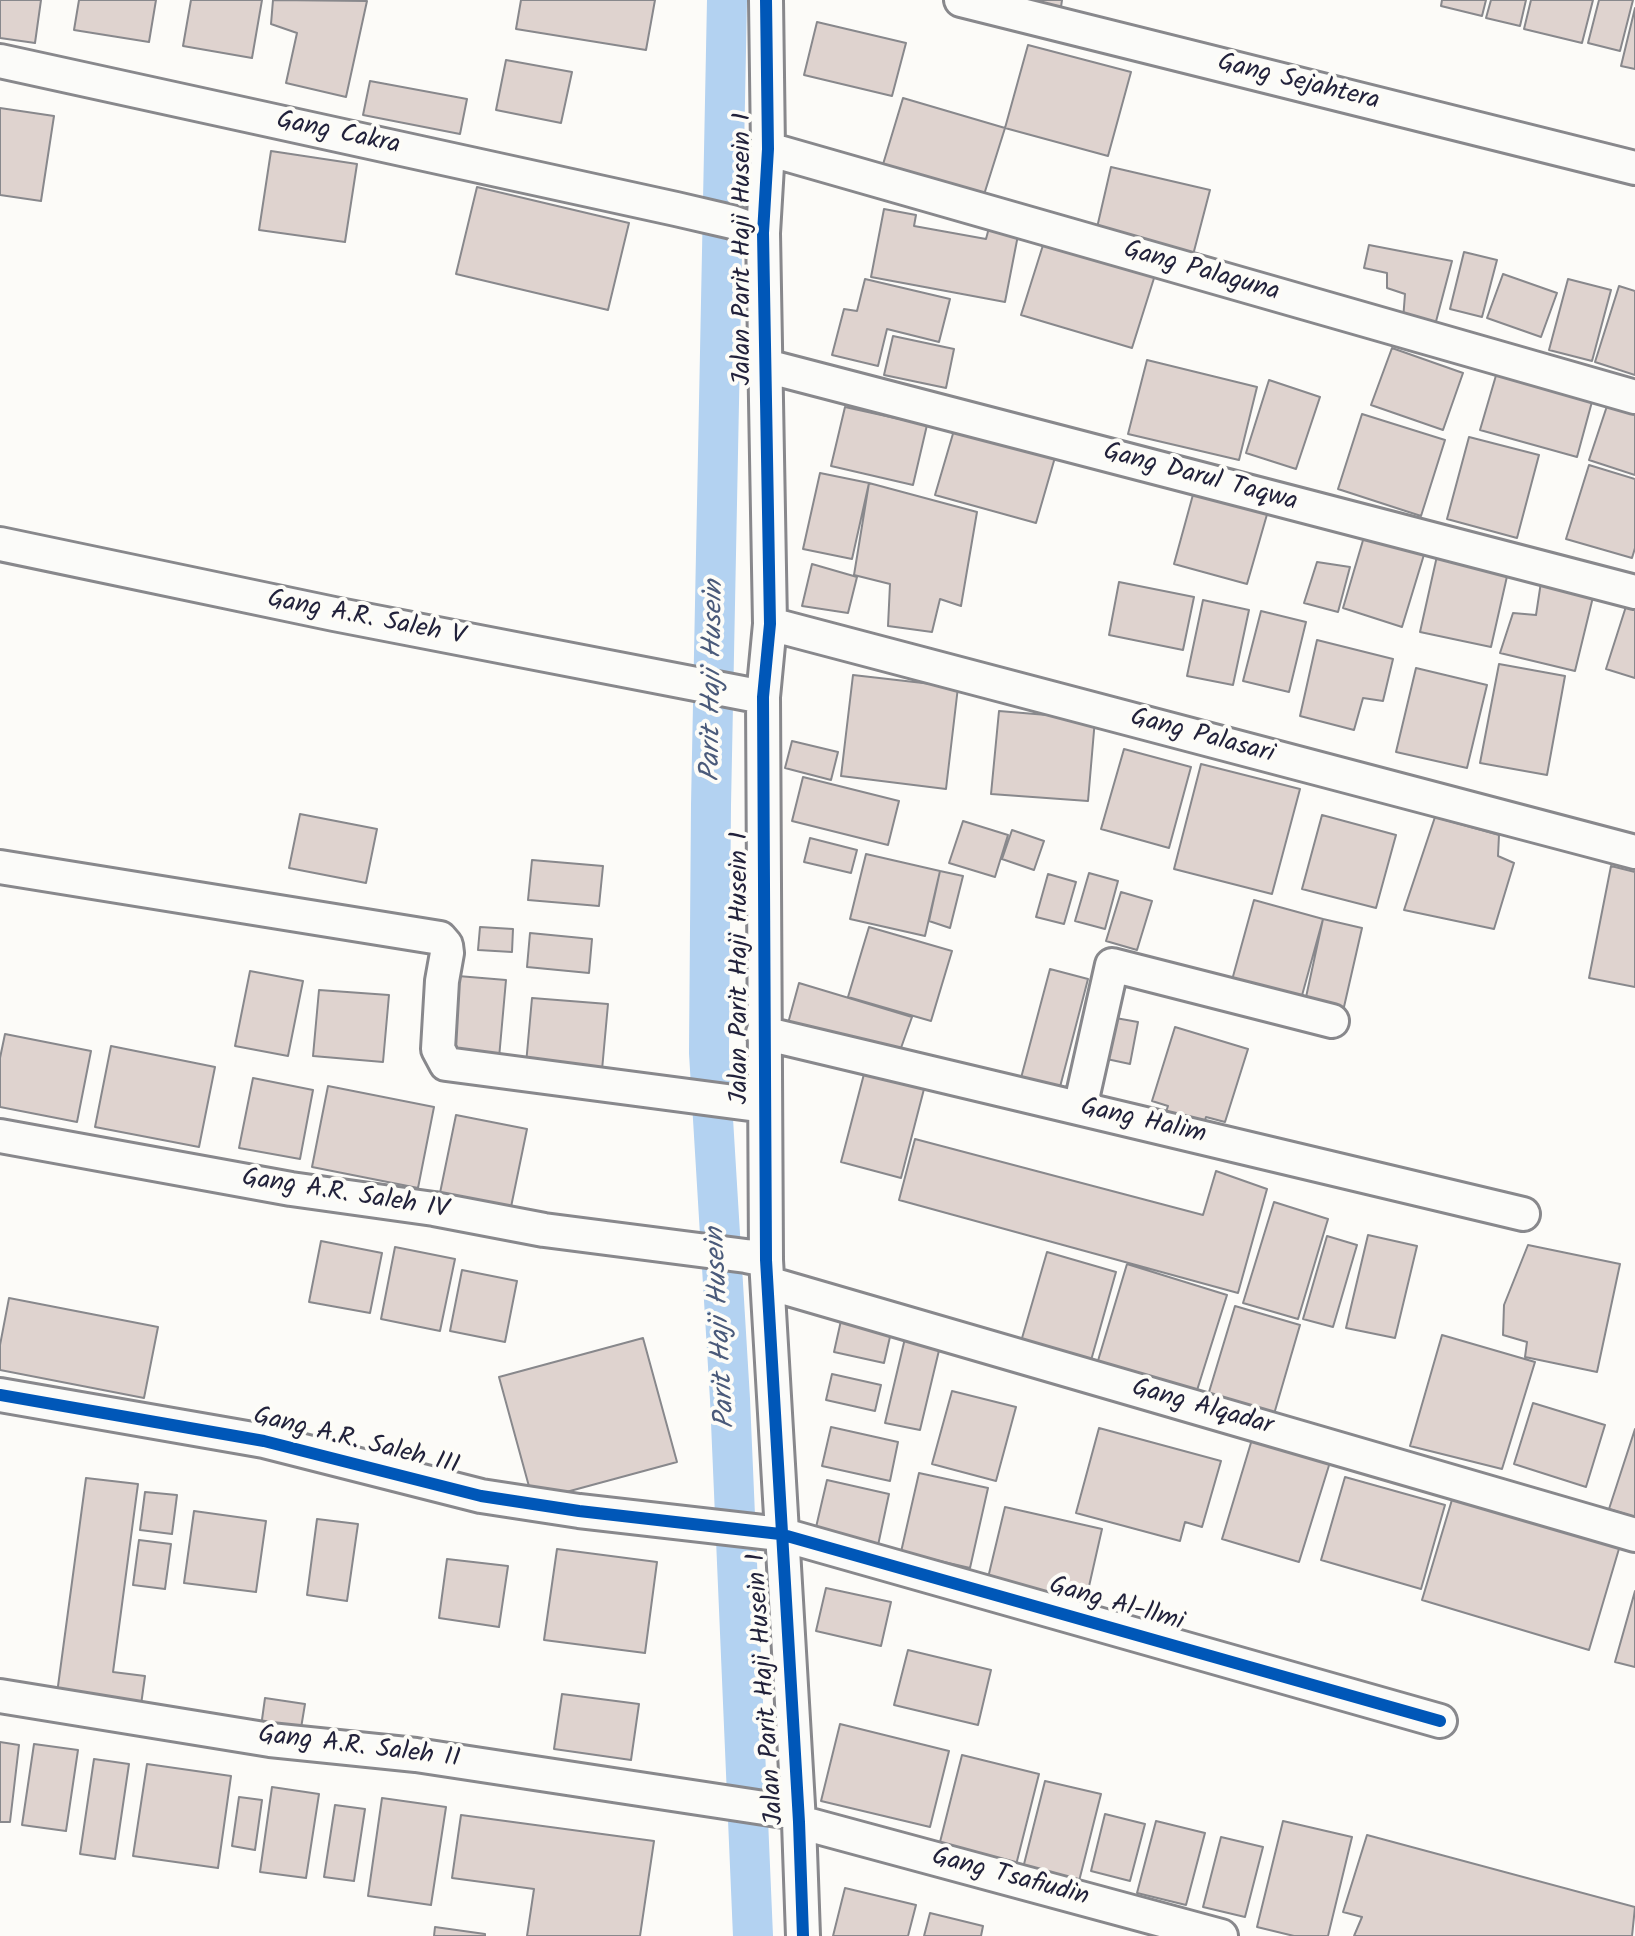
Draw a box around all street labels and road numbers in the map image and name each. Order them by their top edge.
street label: Gang Sejahtera [1214,49,1382,119]
street label: Gang Cakra [273,107,403,163]
street label: Jalan Parit Haji Husein 1 [729,113,761,385]
street label: Gang Palaguna [1120,236,1282,310]
street label: Gang Darul Taqwa [1100,438,1300,520]
street label: Gang A.R. Saleh V [265,586,467,654]
street label: Gang Palasari [1127,704,1277,772]
street label: Jalan Parit Haji Husein 1 [726,832,758,1104]
street label: Gang Halim [1077,1093,1209,1153]
street label: Gang A.R. Saleh IV [239,1164,451,1228]
street label: Gang Alqadar [1128,1374,1276,1444]
street label: Gang A.R. Saleh III [250,1402,462,1484]
street label: Jalan Parit Haji Husein 1 [743,1552,793,1826]
street label: Gang Al-llmi [1045,1572,1187,1640]
street label: Gang A.R. Saleh II [256,1721,462,1777]
street label: Gang Tsafiudin [928,1843,1092,1915]

